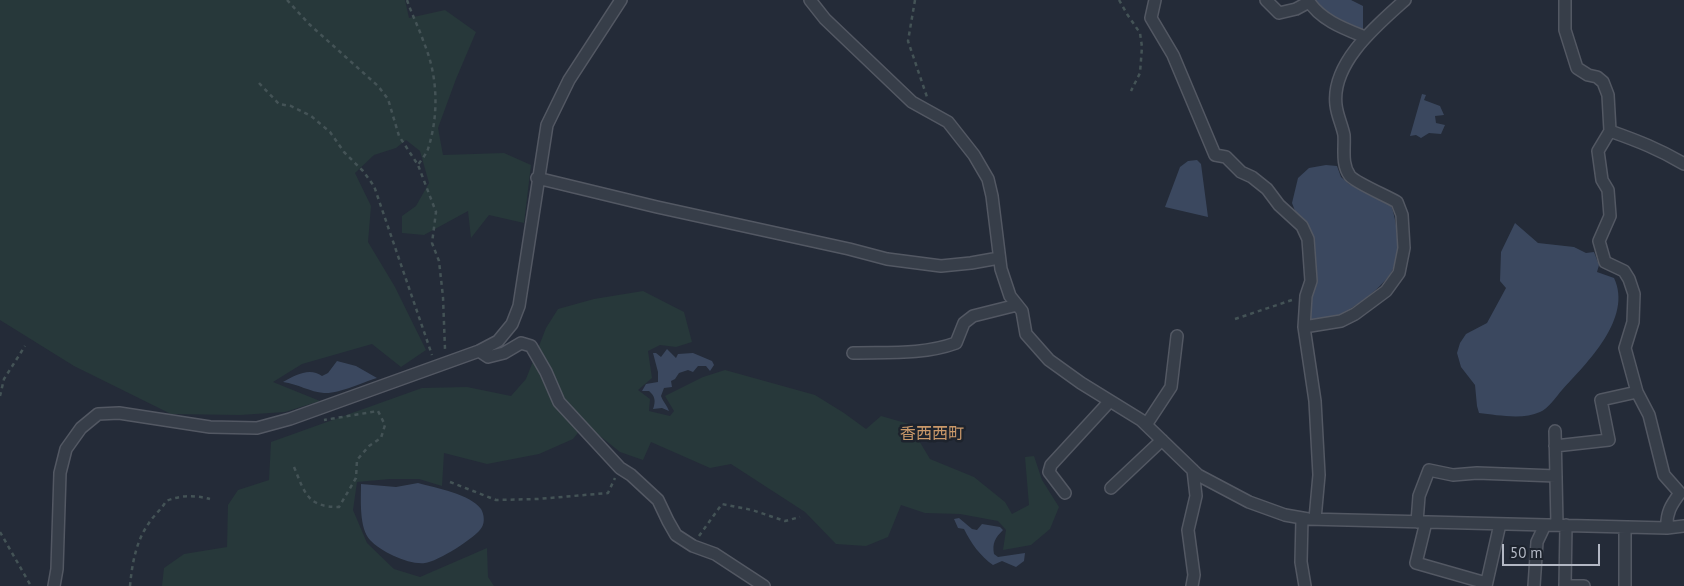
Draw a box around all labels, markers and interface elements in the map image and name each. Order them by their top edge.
district label: 香西西町 [900,424,964,444]
scale bar [1504,534,1602,566]
text: 50 m [1510,543,1543,562]

